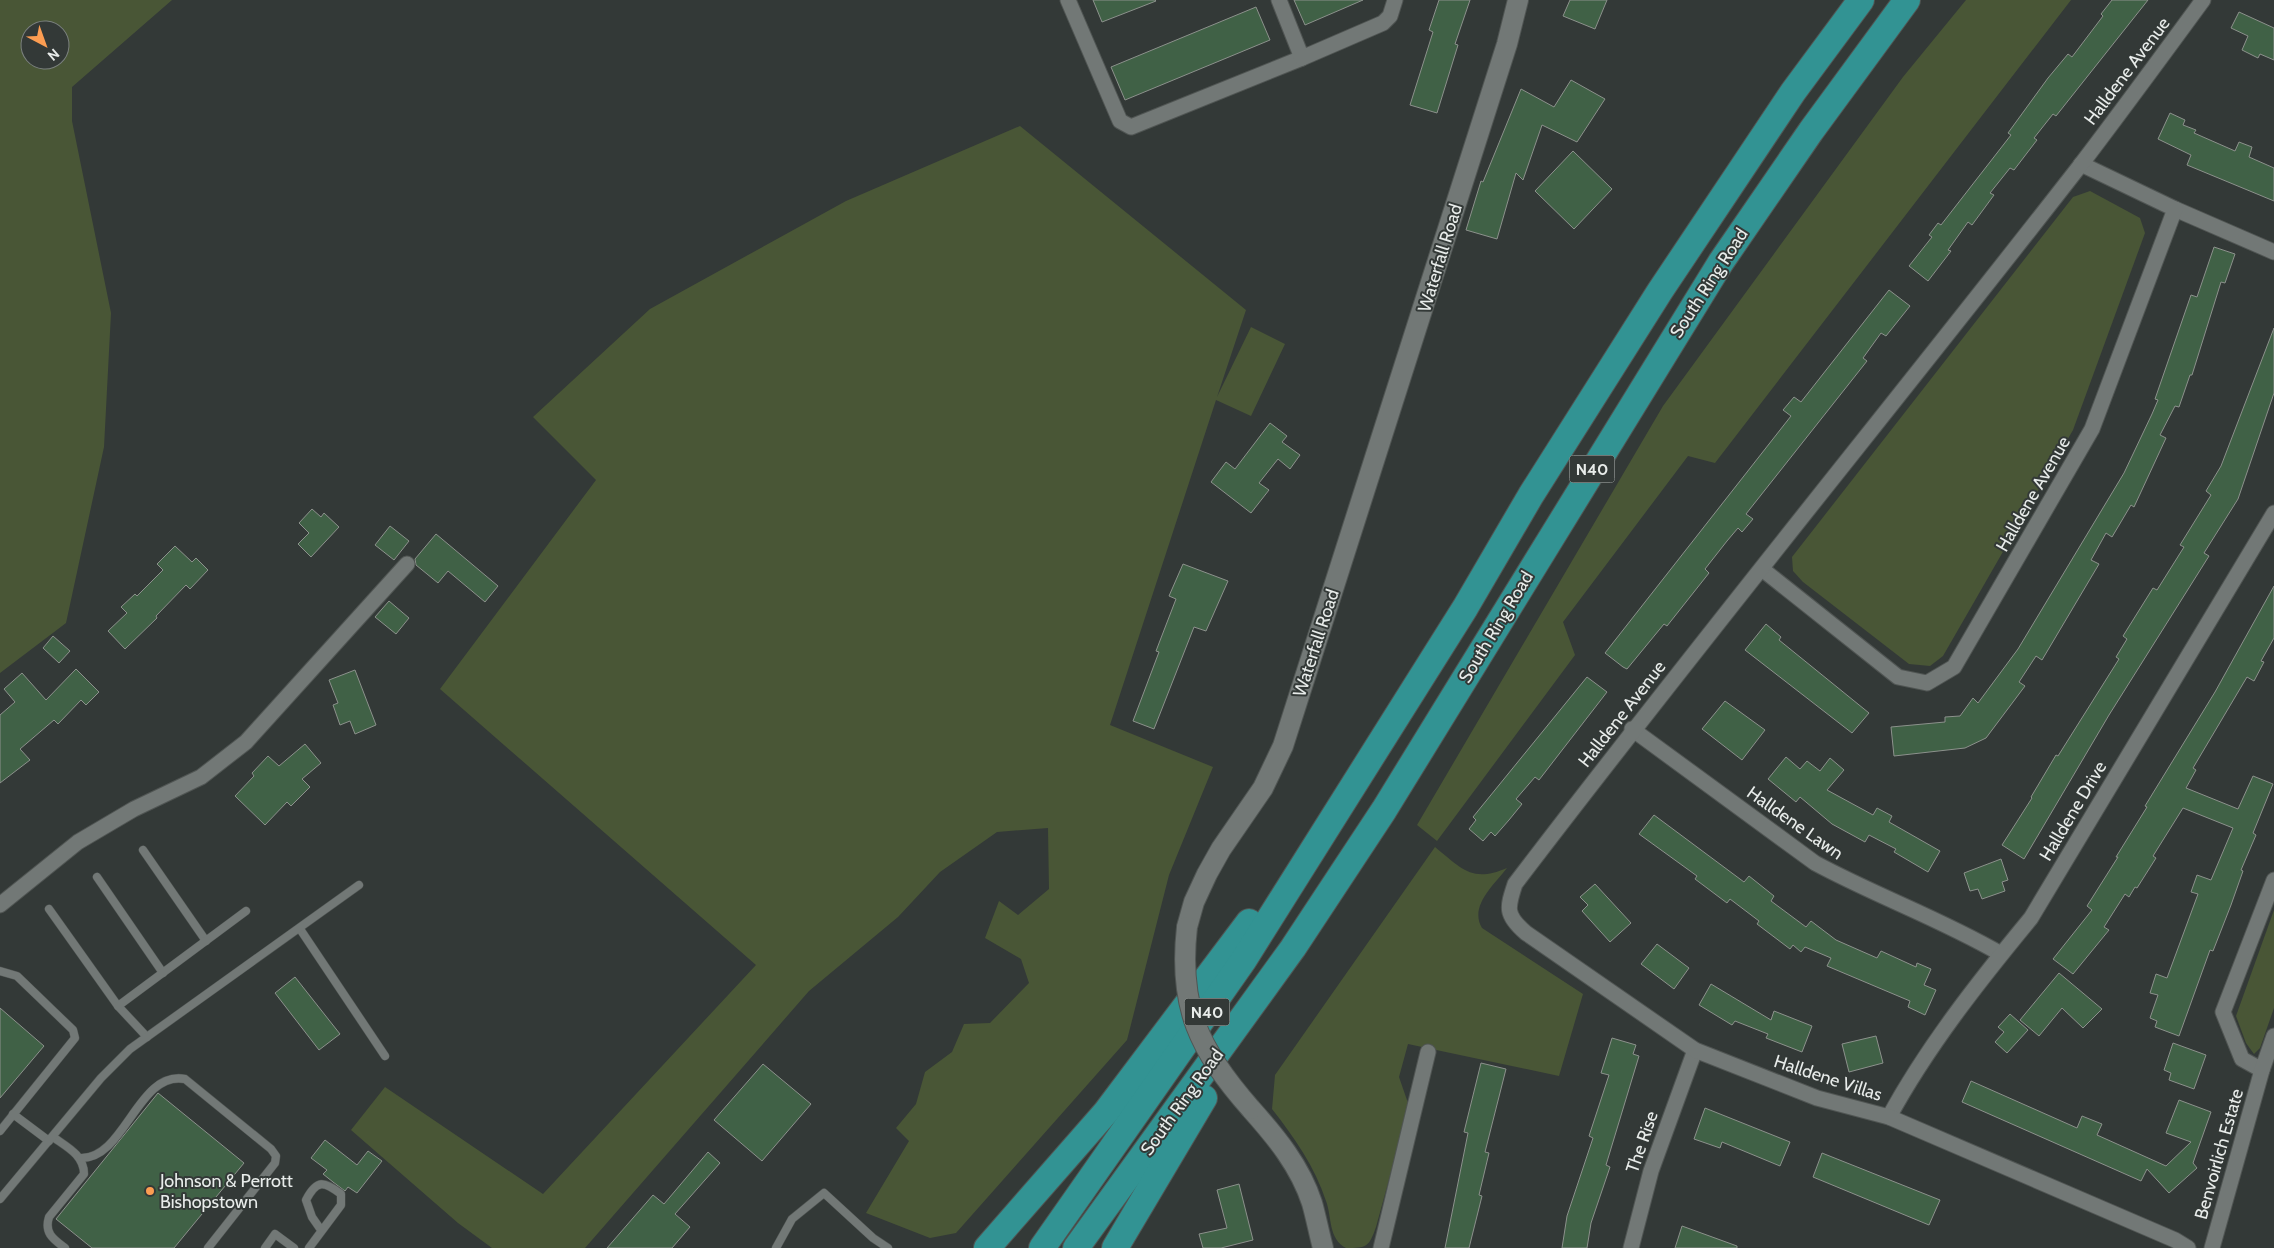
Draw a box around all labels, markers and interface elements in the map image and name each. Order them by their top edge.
street label: Halldene Avenue [2079,13,2175,129]
north arrow [20,20,70,70]
text: N [44,45,63,65]
street label: Waterfall Road [1413,201,1467,315]
street label: South Ring Road [1665,224,1753,342]
street label: Halldene Avenue [1991,433,2075,555]
road number: N40 [1570,456,1614,482]
street label: South Ring Road [1454,567,1538,687]
street label: Waterfall Road [1288,586,1344,700]
street label: Halldene Avenue [1574,656,1670,772]
street label: Halldene Drive [2035,757,2111,865]
street label: Halldene Lawn [1743,782,1847,864]
road number: N40 [1184,999,1230,1026]
street label: South Ring Road [1136,1044,1228,1160]
street label: Halldene Villas [1771,1050,1885,1106]
street label: Benvoirlich Estate [2190,1086,2248,1222]
street label: The Rise [1621,1108,1663,1176]
place label: Johnson & Perrott Bishopstown [159,1170,293,1213]
marker: Johnson & Perrott Bishopstown [144,1185,156,1197]

